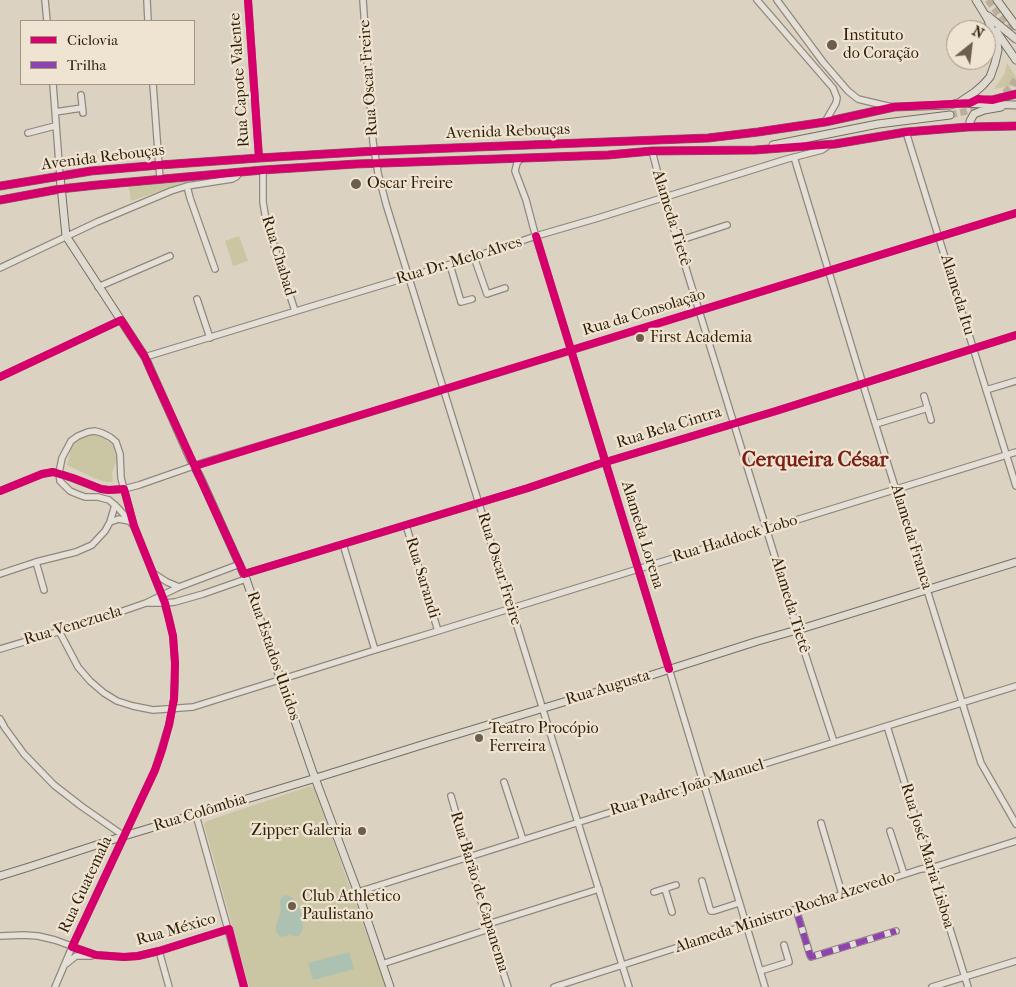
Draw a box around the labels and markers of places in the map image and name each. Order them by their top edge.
place label: Instituto do Coração [843,26,919,64]
marker: Instituto do Coração [825,38,839,52]
place label: Oscar Freire [367,174,453,194]
marker: Oscar Freire [349,177,363,191]
place label: First Academia [650,328,752,348]
marker: First Academia [634,332,646,344]
place label: Teatro Procópio Ferreira [489,719,599,757]
marker: Teatro Procópio Ferreira [473,732,485,744]
place label: Zipper Galeria [251,821,352,841]
marker: Zipper Galeria [356,825,368,837]
place label: Club Athletico Paulistano [302,887,401,925]
marker: Club Athletico Paulistano [286,900,298,912]

